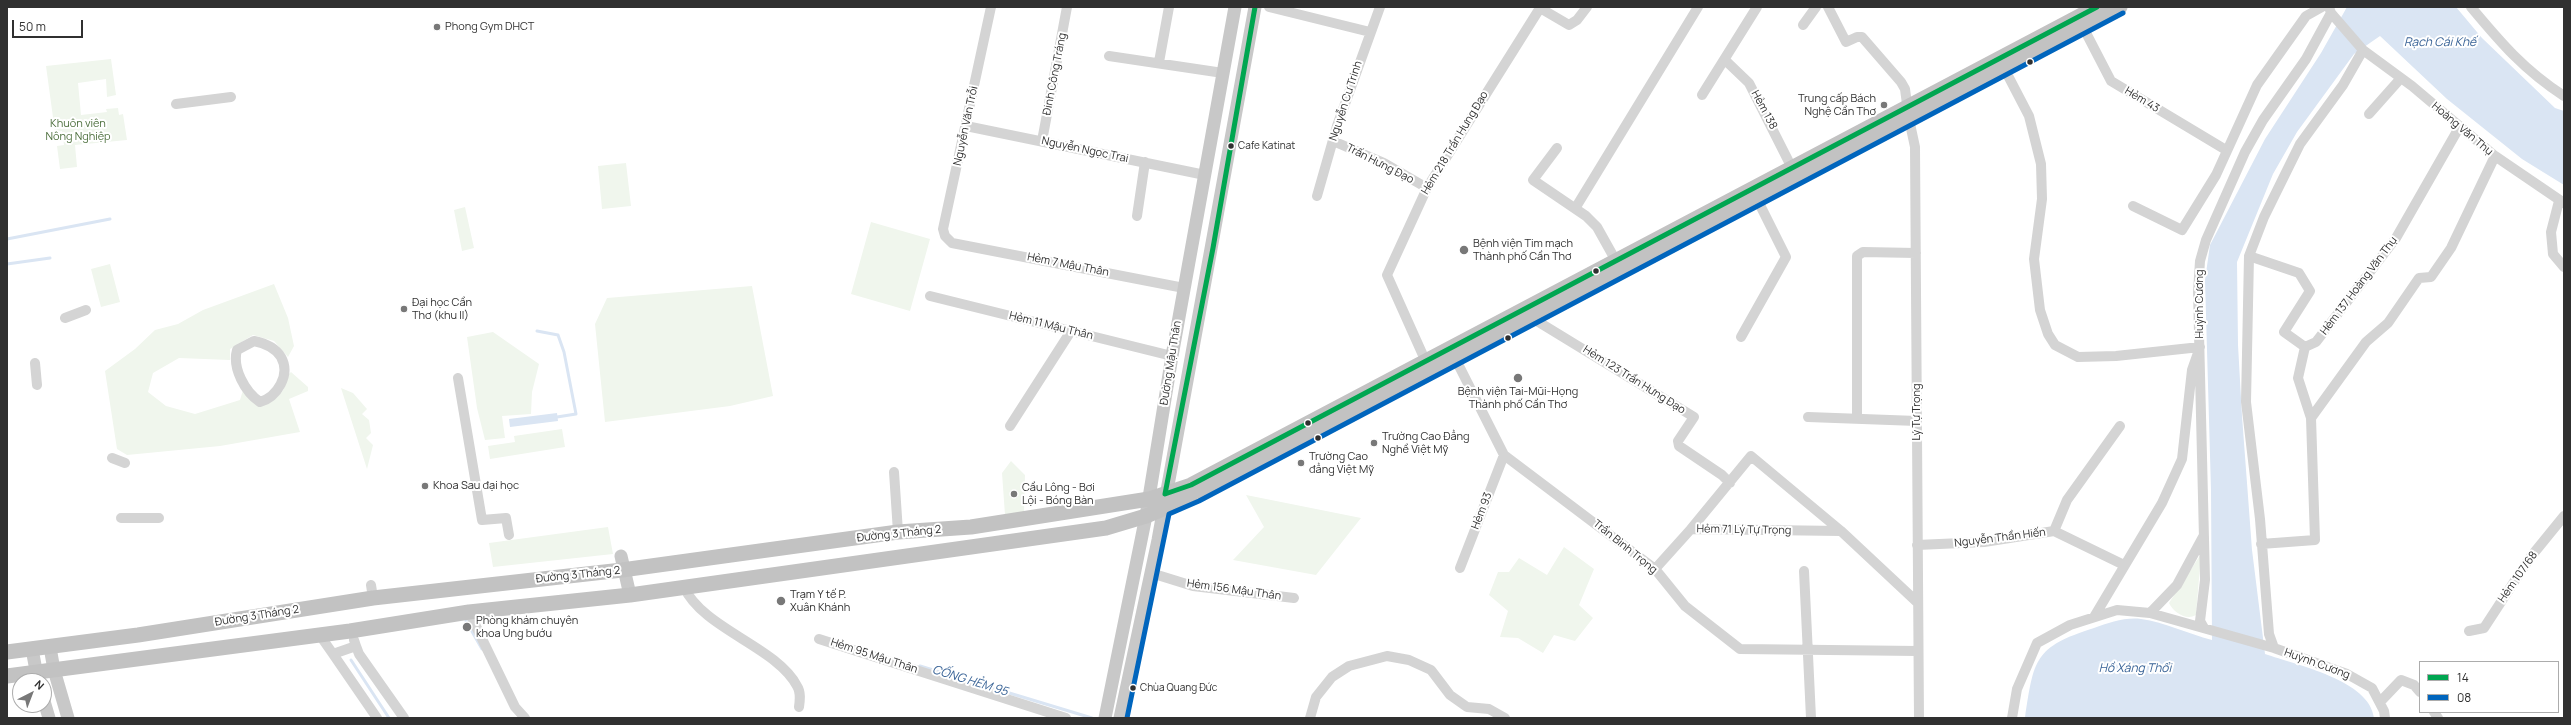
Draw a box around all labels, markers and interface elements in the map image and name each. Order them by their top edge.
scale bar [14,12,85,38]
text: 50 m [19,18,46,35]
place label: Phong Gym DHCT [445,20,534,34]
marker: Phong Gym DHCT [432,22,442,32]
street label: Đinh Công Tráng [1041,32,1069,116]
water label: Rạch Cái Khế [2404,36,2476,50]
unlabelled marker [2025,57,2035,67]
street label: Nguyễn Cư Trinh [1327,59,1365,143]
street label: Nguyễn Văn Trỗi [951,85,981,167]
street label: Hẻm 43 [2122,85,2162,115]
street label: Hẻm 138 [1748,88,1780,132]
street label: Hẻm 218 Trần Hưng Đạo [1419,89,1491,197]
place label: Trung cấp Bách Nghệ Cần Thơ [1798,92,1876,118]
marker: Trung cấp Bách Nghệ Cần Thơ [1879,100,1889,110]
street label: Hoàng Văn Thụ [2429,100,2495,158]
park label: Khuôn viên Nông Nghiệp [45,117,111,143]
street label: Nguyễn Ngọc Trai [1040,134,1130,166]
place label: Cafe Katinat [1238,140,1295,152]
marker: Cafe Katinat [1226,141,1236,151]
street label: Trấn Hưng Đạo [1344,141,1416,187]
street label: Hẻm 137 Hoàng Văn Thụ [2318,234,2400,338]
place label: Bệnh viện Tim mạch Thành phố Cần Thơ [1473,237,1573,263]
marker: Bệnh viện Tim mạch Thành phố Cần Thơ [1458,244,1470,256]
street label: Hẻm 7 Mậu Thân [1026,251,1110,279]
unlabelled marker [1591,266,1601,276]
street label: Huỳnh Cương [2193,269,2207,339]
place label: Đại học Cần Thơ (khu II) [412,296,472,322]
marker: Đại học Cần Thơ (khu II) [399,304,409,314]
street label: Hẻm 11 Mậu Thân [1008,309,1094,343]
street label: Đường Mậu Thân [1158,320,1184,406]
unlabelled marker [1503,333,1513,343]
street label: Hẻm 123 Trần Hưng Đạo [1580,343,1688,417]
marker: Bệnh viện Tai-Mũi-Họng Thành phố Cần Thơ [1512,372,1524,384]
street label: Lý Tự Trọng [1910,383,1924,441]
place label: Bệnh viện Tai-Mũi-Họng Thành phố Cần Thơ [1458,385,1578,411]
unlabelled marker [1303,418,1313,428]
place label: Trường Cao Đẳng Nghề Việt Mỹ [1382,430,1470,456]
unlabelled marker [1313,433,1323,443]
marker: Trường Cao Đẳng Nghề Việt Mỹ [1369,438,1379,448]
place label: Trường Cao đẳng Việt Mỹ [1309,450,1374,476]
marker: Trường Cao đẳng Việt Mỹ [1296,458,1306,468]
place label: Khoa Sau đại học [433,479,519,493]
marker: Khoa Sau đại học [420,481,430,491]
place label: Cầu Lông - Bơi Lội - Bóng Bàn [1022,481,1095,507]
marker: Cầu Lông - Bơi Lội - Bóng Bàn [1009,489,1019,499]
street label: Hẻm 93 [1469,491,1495,531]
street label: Trần Bình Trọng [1590,517,1660,577]
street label: Đường 3 Tháng 2 [856,523,942,545]
street label: Hẻm 71 Lý Tự Trọng [1697,523,1791,537]
street label: Nguyễn Thần Hiến [1954,526,2046,550]
street label: Hẻm 107/68 [2496,549,2540,605]
street label: Đường 3 Tháng 2 [535,564,621,586]
street label: Hẻm 156 Mậu Thân [1186,577,1282,603]
place label: Trạm Y tế P. Xuân Khánh [790,588,850,614]
marker: Trạm Y tế P. Xuân Khánh [775,595,787,607]
street label: Đường 3 Tháng 2 [214,603,300,629]
place label: Phòng khám chuyên khoa Ung bướu [476,614,578,640]
marker: Phòng khám chuyên khoa Ung bướu [461,621,473,633]
street label: Hẻm 95 Mậu Thân [829,636,919,676]
street label: Huỳnh Cương [2282,646,2352,682]
legend [2419,661,2559,713]
water label: Hồ Xáng Thổi [2099,662,2171,676]
water label: CỐNG HẺM 95 [930,663,1010,699]
text: 14 [2457,669,2469,686]
north arrow [12,673,52,713]
text: N [32,676,48,693]
place label: Chùa Quang Đức [1140,682,1217,694]
marker: Chùa Quang Đức [1128,683,1138,693]
text: 08 [2457,689,2471,706]

